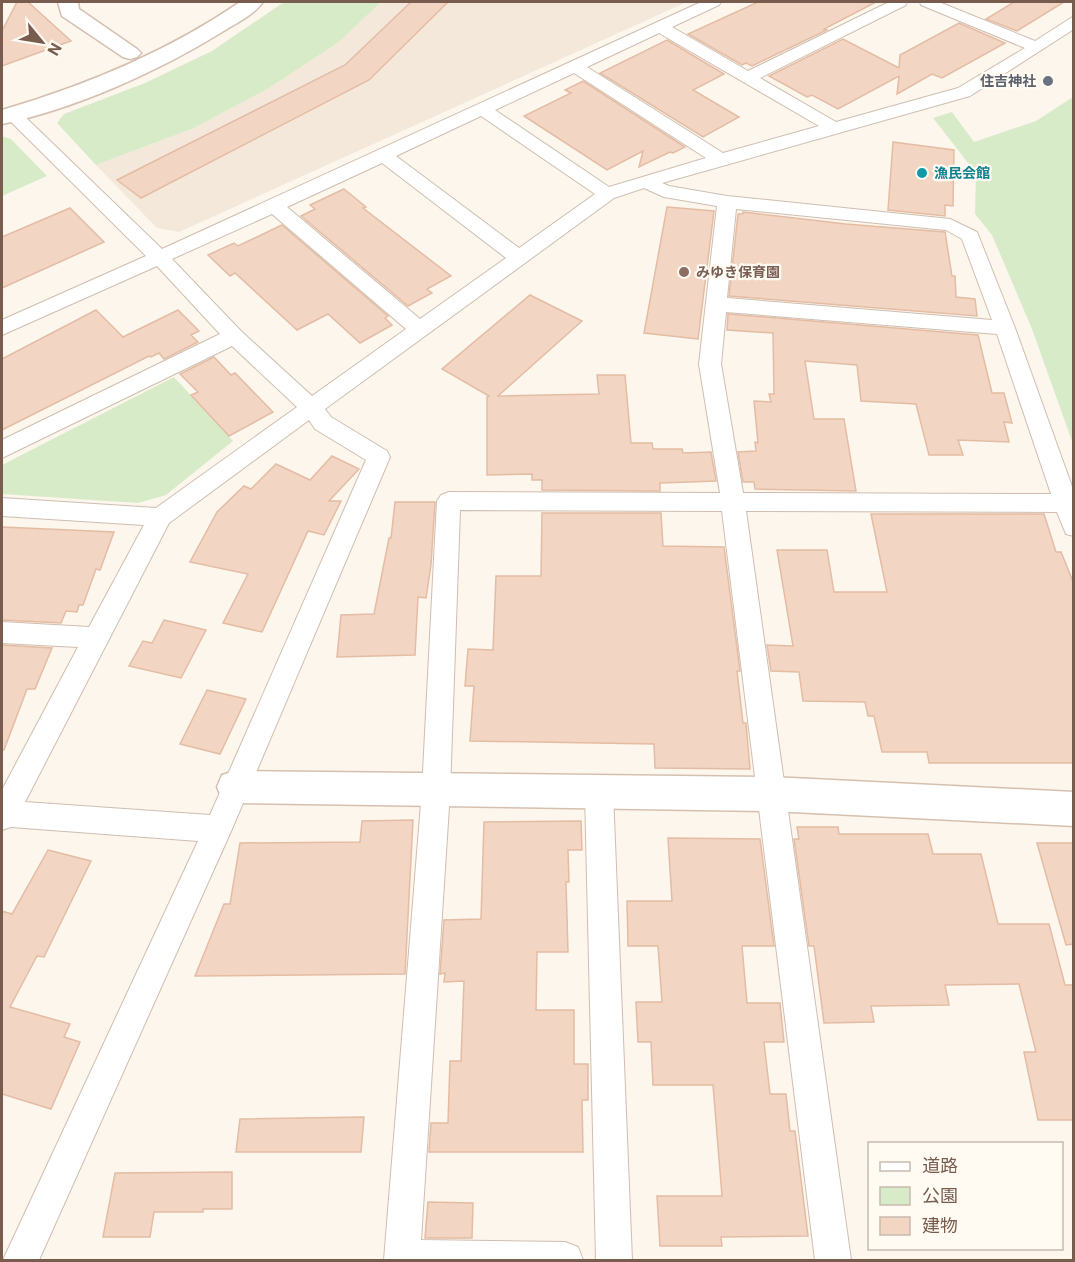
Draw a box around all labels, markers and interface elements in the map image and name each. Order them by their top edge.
north arrow [12,12,72,72]
text: N [44,40,66,59]
place label: 住吉神社 [980,73,1036,89]
marker: 住吉神社 [1041,74,1055,88]
place label: 漁民会館 [934,165,990,181]
marker: 漁民会館 [915,166,929,180]
place label: みゆき保育園 [696,264,780,280]
marker: みゆき保育園 [677,265,691,279]
legend [868,1142,1063,1250]
text: 道路 [922,1155,958,1176]
text: 公園 [922,1185,958,1206]
text: 建物 [922,1215,958,1236]

